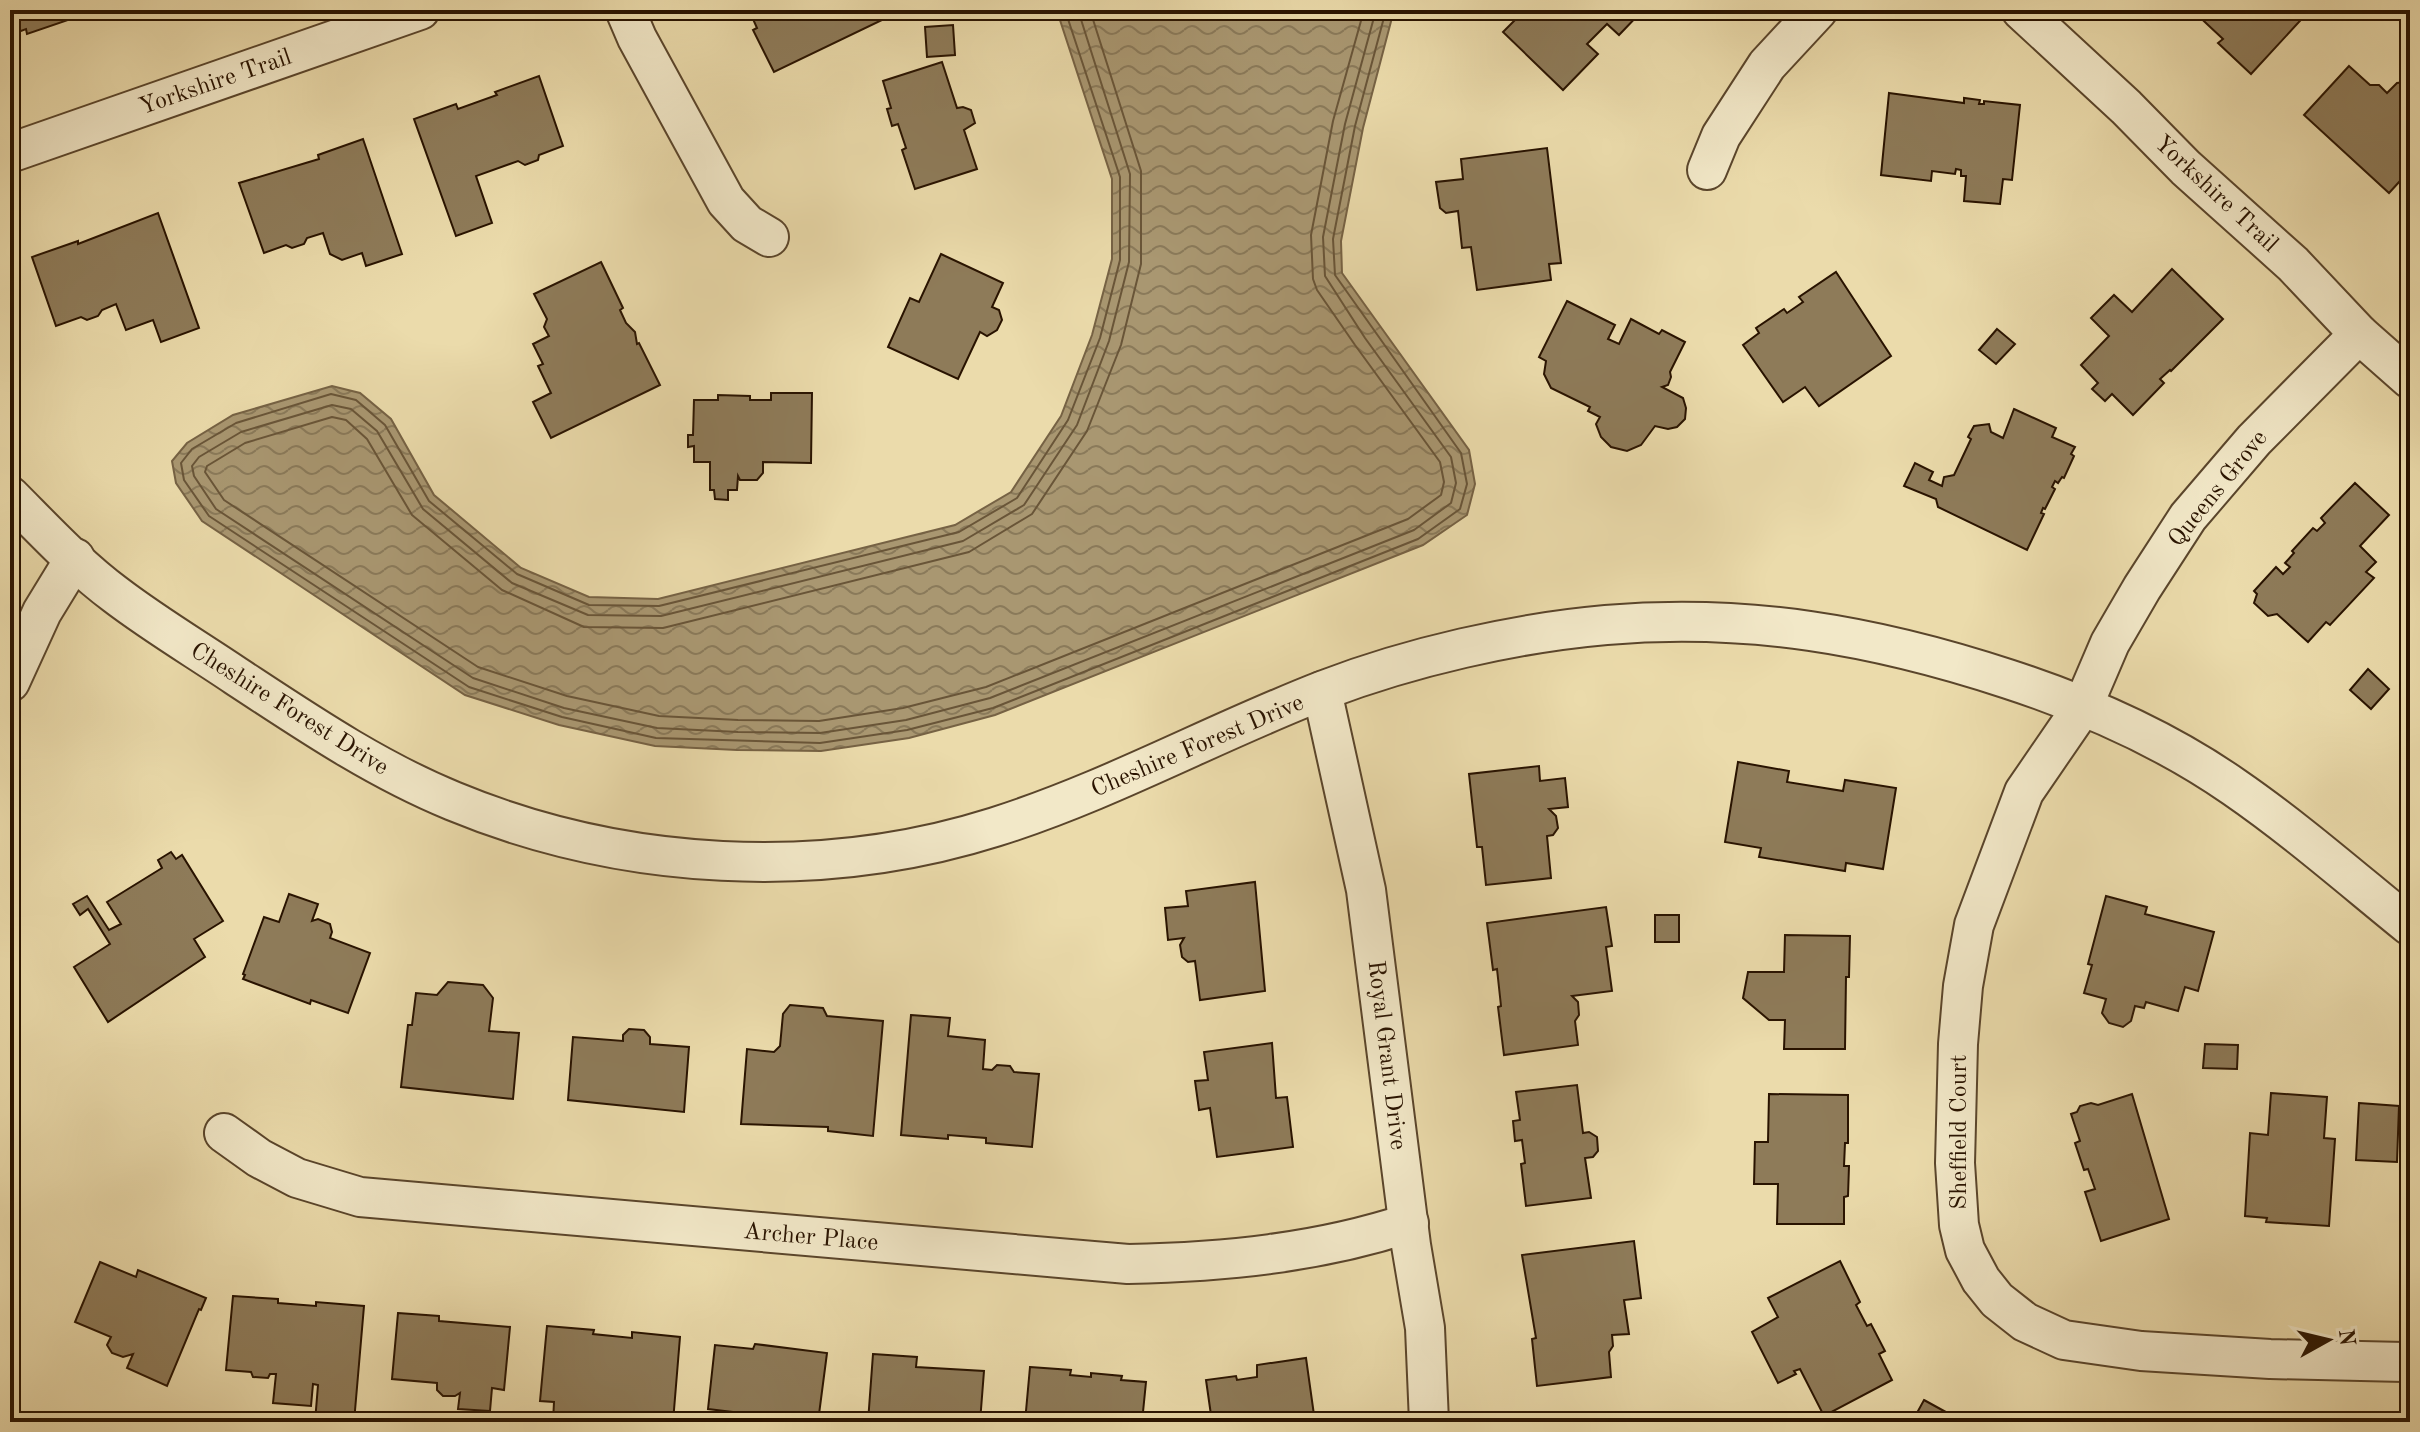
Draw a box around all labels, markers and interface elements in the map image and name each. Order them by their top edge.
street label: Yorkshire Trail [136,46,295,120]
street label: Yorkshire Trail [2149,131,2282,258]
street label: Queens Grove [2164,426,2273,552]
street label: Cheshire Forest Drive [186,639,392,780]
street label: Cheshire Forest Drive [1088,691,1308,802]
street label: Royal Grant Drive [1362,959,1410,1151]
street label: Sheffield Court [1948,1054,1972,1210]
street label: Archer Place [742,1220,879,1256]
north arrow [2288,1300,2368,1380]
text: N [2334,1328,2358,1348]

